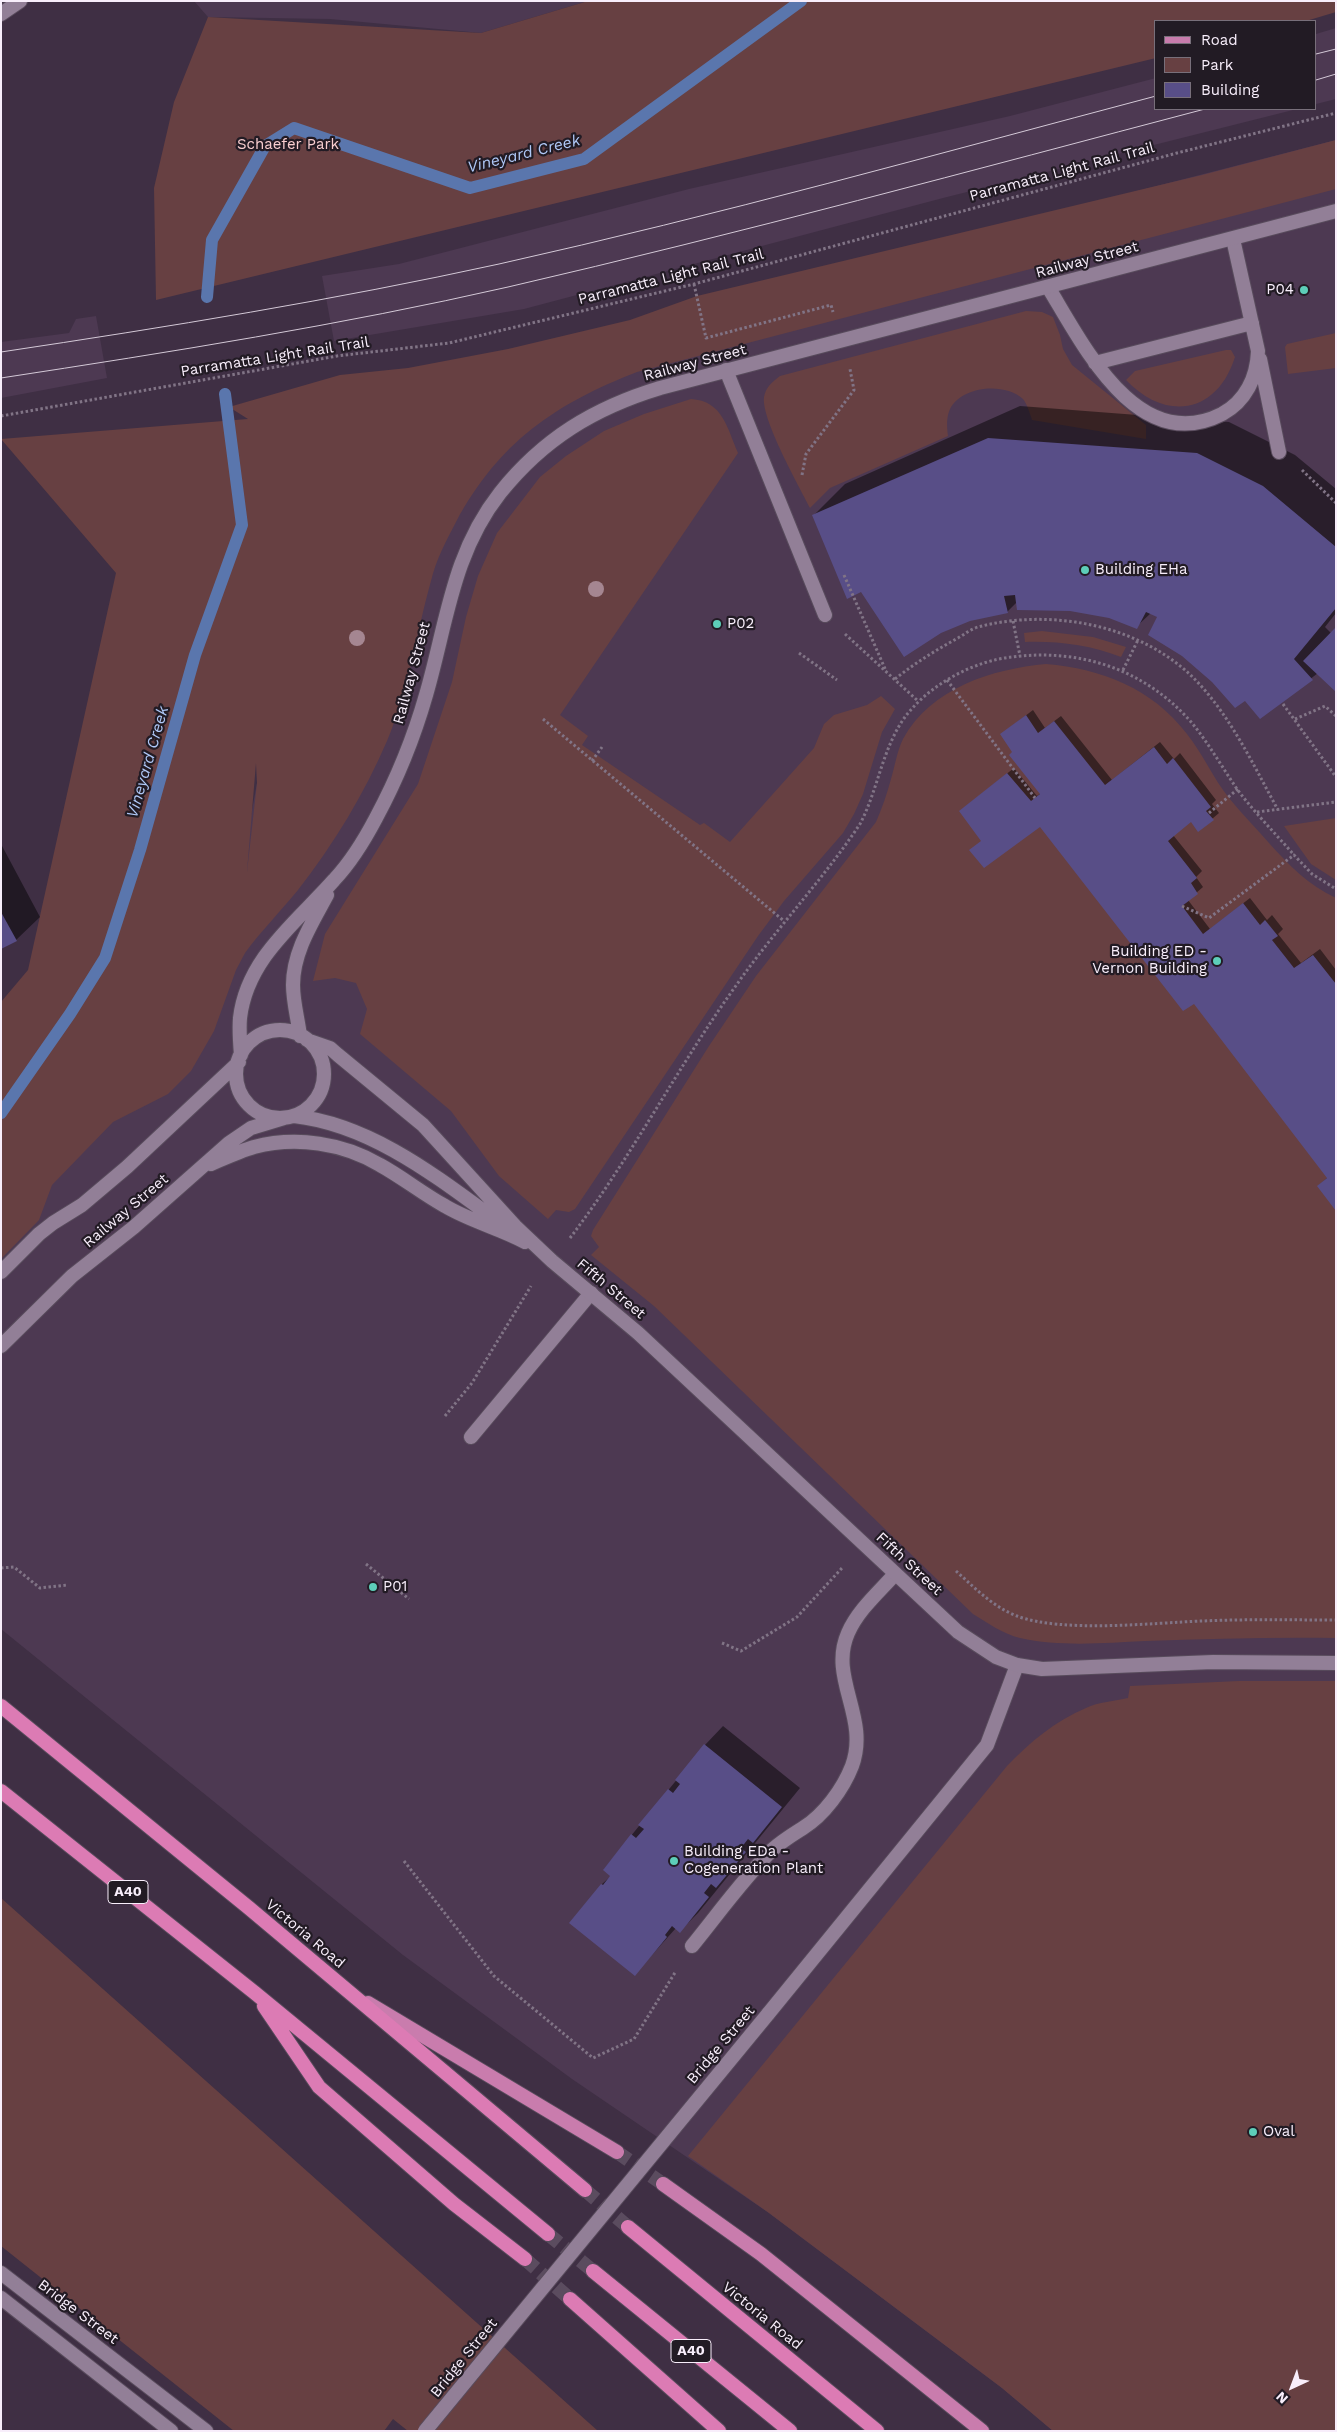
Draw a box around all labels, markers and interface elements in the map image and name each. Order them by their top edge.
legend [1154,20,1317,110]
text: Road [1201,31,1238,49]
text: Park [1201,56,1233,74]
text: Building [1201,81,1259,99]
water label: Vineyard Creek [466,131,582,177]
park label: Schaefer Park [237,136,339,154]
street label: Parramatta Light Rail Trail [968,139,1156,205]
street label: Railway Street [1034,238,1140,282]
street label: Parramatta Light Rail Trail [576,245,766,309]
place label: P04 [1266,281,1294,299]
marker: P04 [1298,284,1310,296]
street label: Parramatta Light Rail Trail [179,333,371,381]
street label: Railway Street [642,341,748,385]
place label: Building EHa [1095,561,1187,579]
marker: Building EHa [1079,564,1091,576]
place label: P02 [727,615,754,633]
marker: P02 [711,618,723,630]
street label: Railway Street [390,620,434,726]
water label: Vineyard Creek [123,704,173,820]
place label: Building ED - Vernon Building [1092,943,1207,978]
marker: Building ED - Vernon Building [1211,955,1223,967]
street label: Railway Street [80,1170,172,1252]
street label: Fifth Street [573,1255,649,1323]
street label: Fifth Street [872,1529,946,1599]
place label: P01 [383,1578,407,1596]
marker: P01 [367,1581,379,1593]
place label: Building EDa - Cogeneration Plant [684,1843,823,1878]
marker: Building EDa - Cogeneration Plant [668,1855,680,1867]
road number: A40 [108,1880,148,1904]
street label: Victoria Road [262,1896,348,1972]
street label: Bridge Street [683,2002,759,2088]
place label: Oval [1263,2123,1295,2141]
marker: Oval [1247,2126,1259,2138]
street label: Bridge Street [34,2276,122,2348]
street label: Victoria Road [718,2278,806,2354]
street label: Bridge Street [427,2315,501,2401]
road number: A40 [671,2340,711,2362]
north arrow [1267,2362,1317,2412]
text: N [1273,2389,1291,2407]

